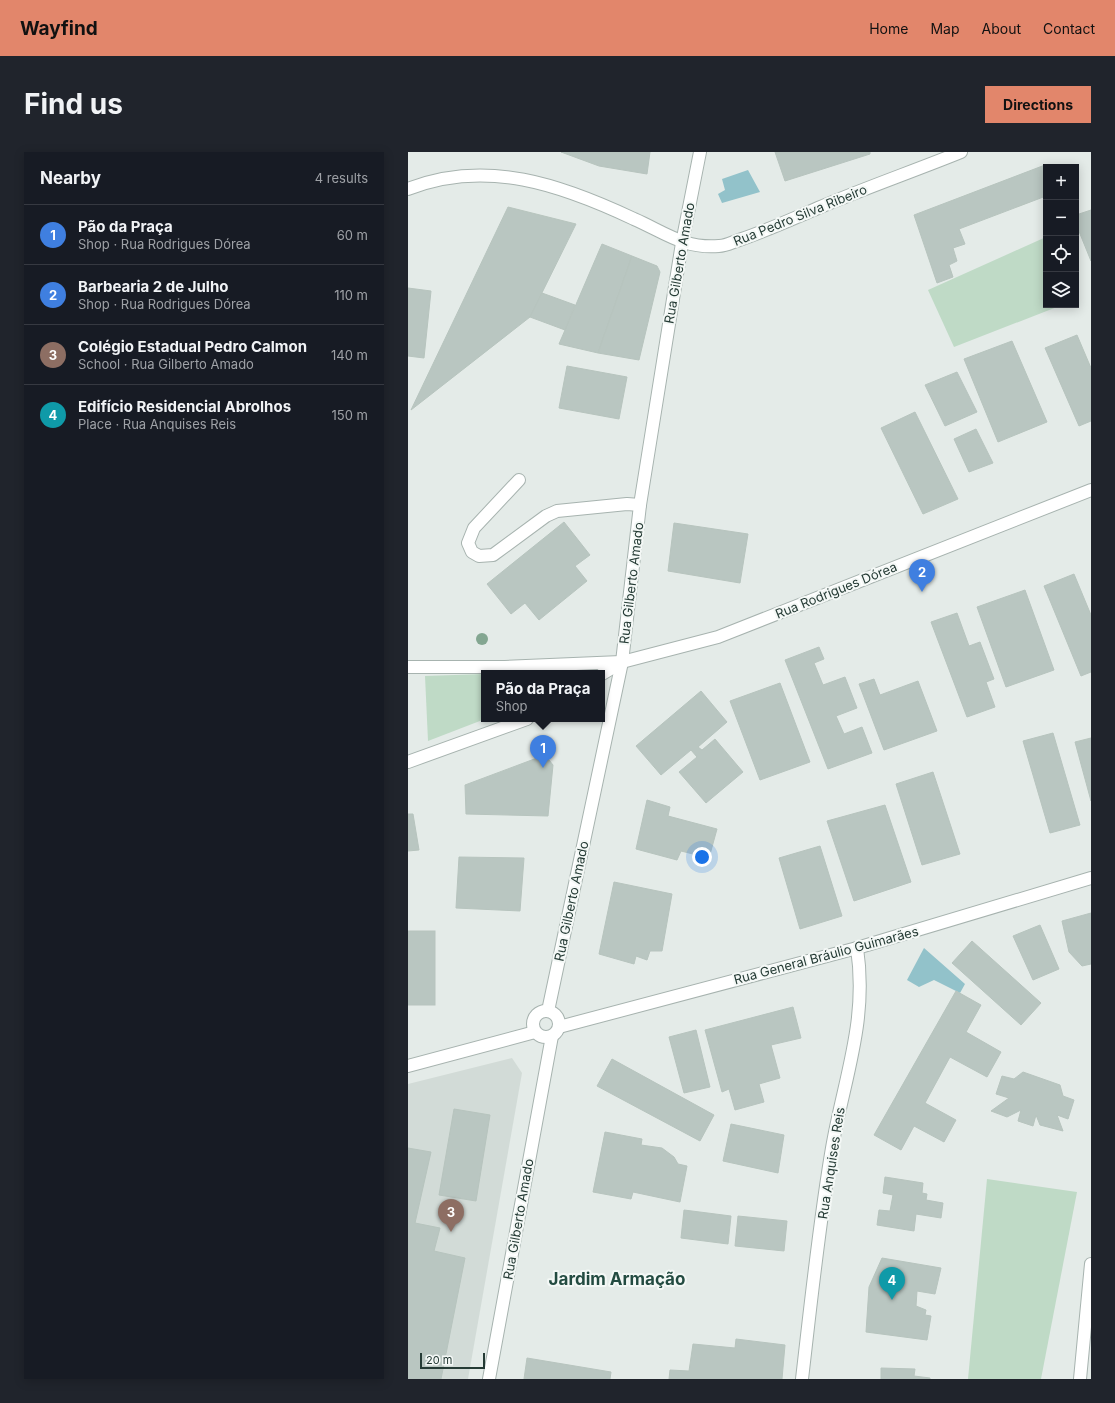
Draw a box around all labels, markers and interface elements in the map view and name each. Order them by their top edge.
text: Wayfind [20,17,98,40]
text: Home [869,20,908,37]
text: Map [930,20,960,37]
text: About [982,20,1021,37]
text: Contact [1043,20,1095,37]
button: Directions [985,86,1091,123]
text: Find us [24,87,123,121]
map controls [1043,164,1079,308]
button: + [1043,164,1079,200]
text: Nearby [40,168,101,188]
text: 4 results [315,170,368,186]
street label: Rua Pedro Silva Ribeiro [731,181,869,249]
button: − [1043,200,1079,236]
street label: Rua Gilberto Amado [660,201,698,325]
text: Pão da Praça [78,217,173,236]
text: 1 [50,227,56,243]
text: 60 m [337,227,368,243]
text: Shop · Rua Rodrigues Dórea [78,236,251,252]
button: locate [1043,236,1079,272]
button: layers [1043,272,1079,308]
text: Barbearia 2 de Julho [78,277,228,296]
text: 2 [49,287,57,303]
text: 110 m [334,287,368,303]
text: Shop · Rua Rodrigues Dórea [78,296,251,312]
text: Colégio Estadual Pedro Calmon [78,337,307,356]
text: 3 [49,347,57,363]
text: 140 m [331,347,368,363]
text: School · Rua Gilberto Amado [78,356,254,372]
text: Edifício Residencial Abrolhos [78,397,291,416]
text: 4 [49,407,57,423]
text: 150 m [332,407,368,423]
text: Place · Rua Anquises Reis [78,416,236,432]
street label: Rua Gilberto Amado [616,521,646,645]
street label: Rua Rodrigues Dórea [773,558,899,622]
pin: 2 [909,559,935,592]
popup [481,670,605,722]
text: Pão da Praça [496,679,590,698]
text: Shop [496,698,527,714]
pin: 1 [530,735,556,768]
street label: Rua Gilberto Amado [550,839,592,963]
your location [692,847,712,867]
street label: Rua General Bráulio Guimarães [732,923,920,987]
street label: Rua Anquises Reis [814,1106,848,1220]
street label: Rua Gilberto Amado [499,1157,537,1281]
pin: 3 [438,1199,464,1232]
pin: 4 [879,1267,905,1300]
district label: Jardim Armação [549,1269,685,1289]
scale bar [420,1351,485,1370]
text: 20 m [426,1353,452,1367]

